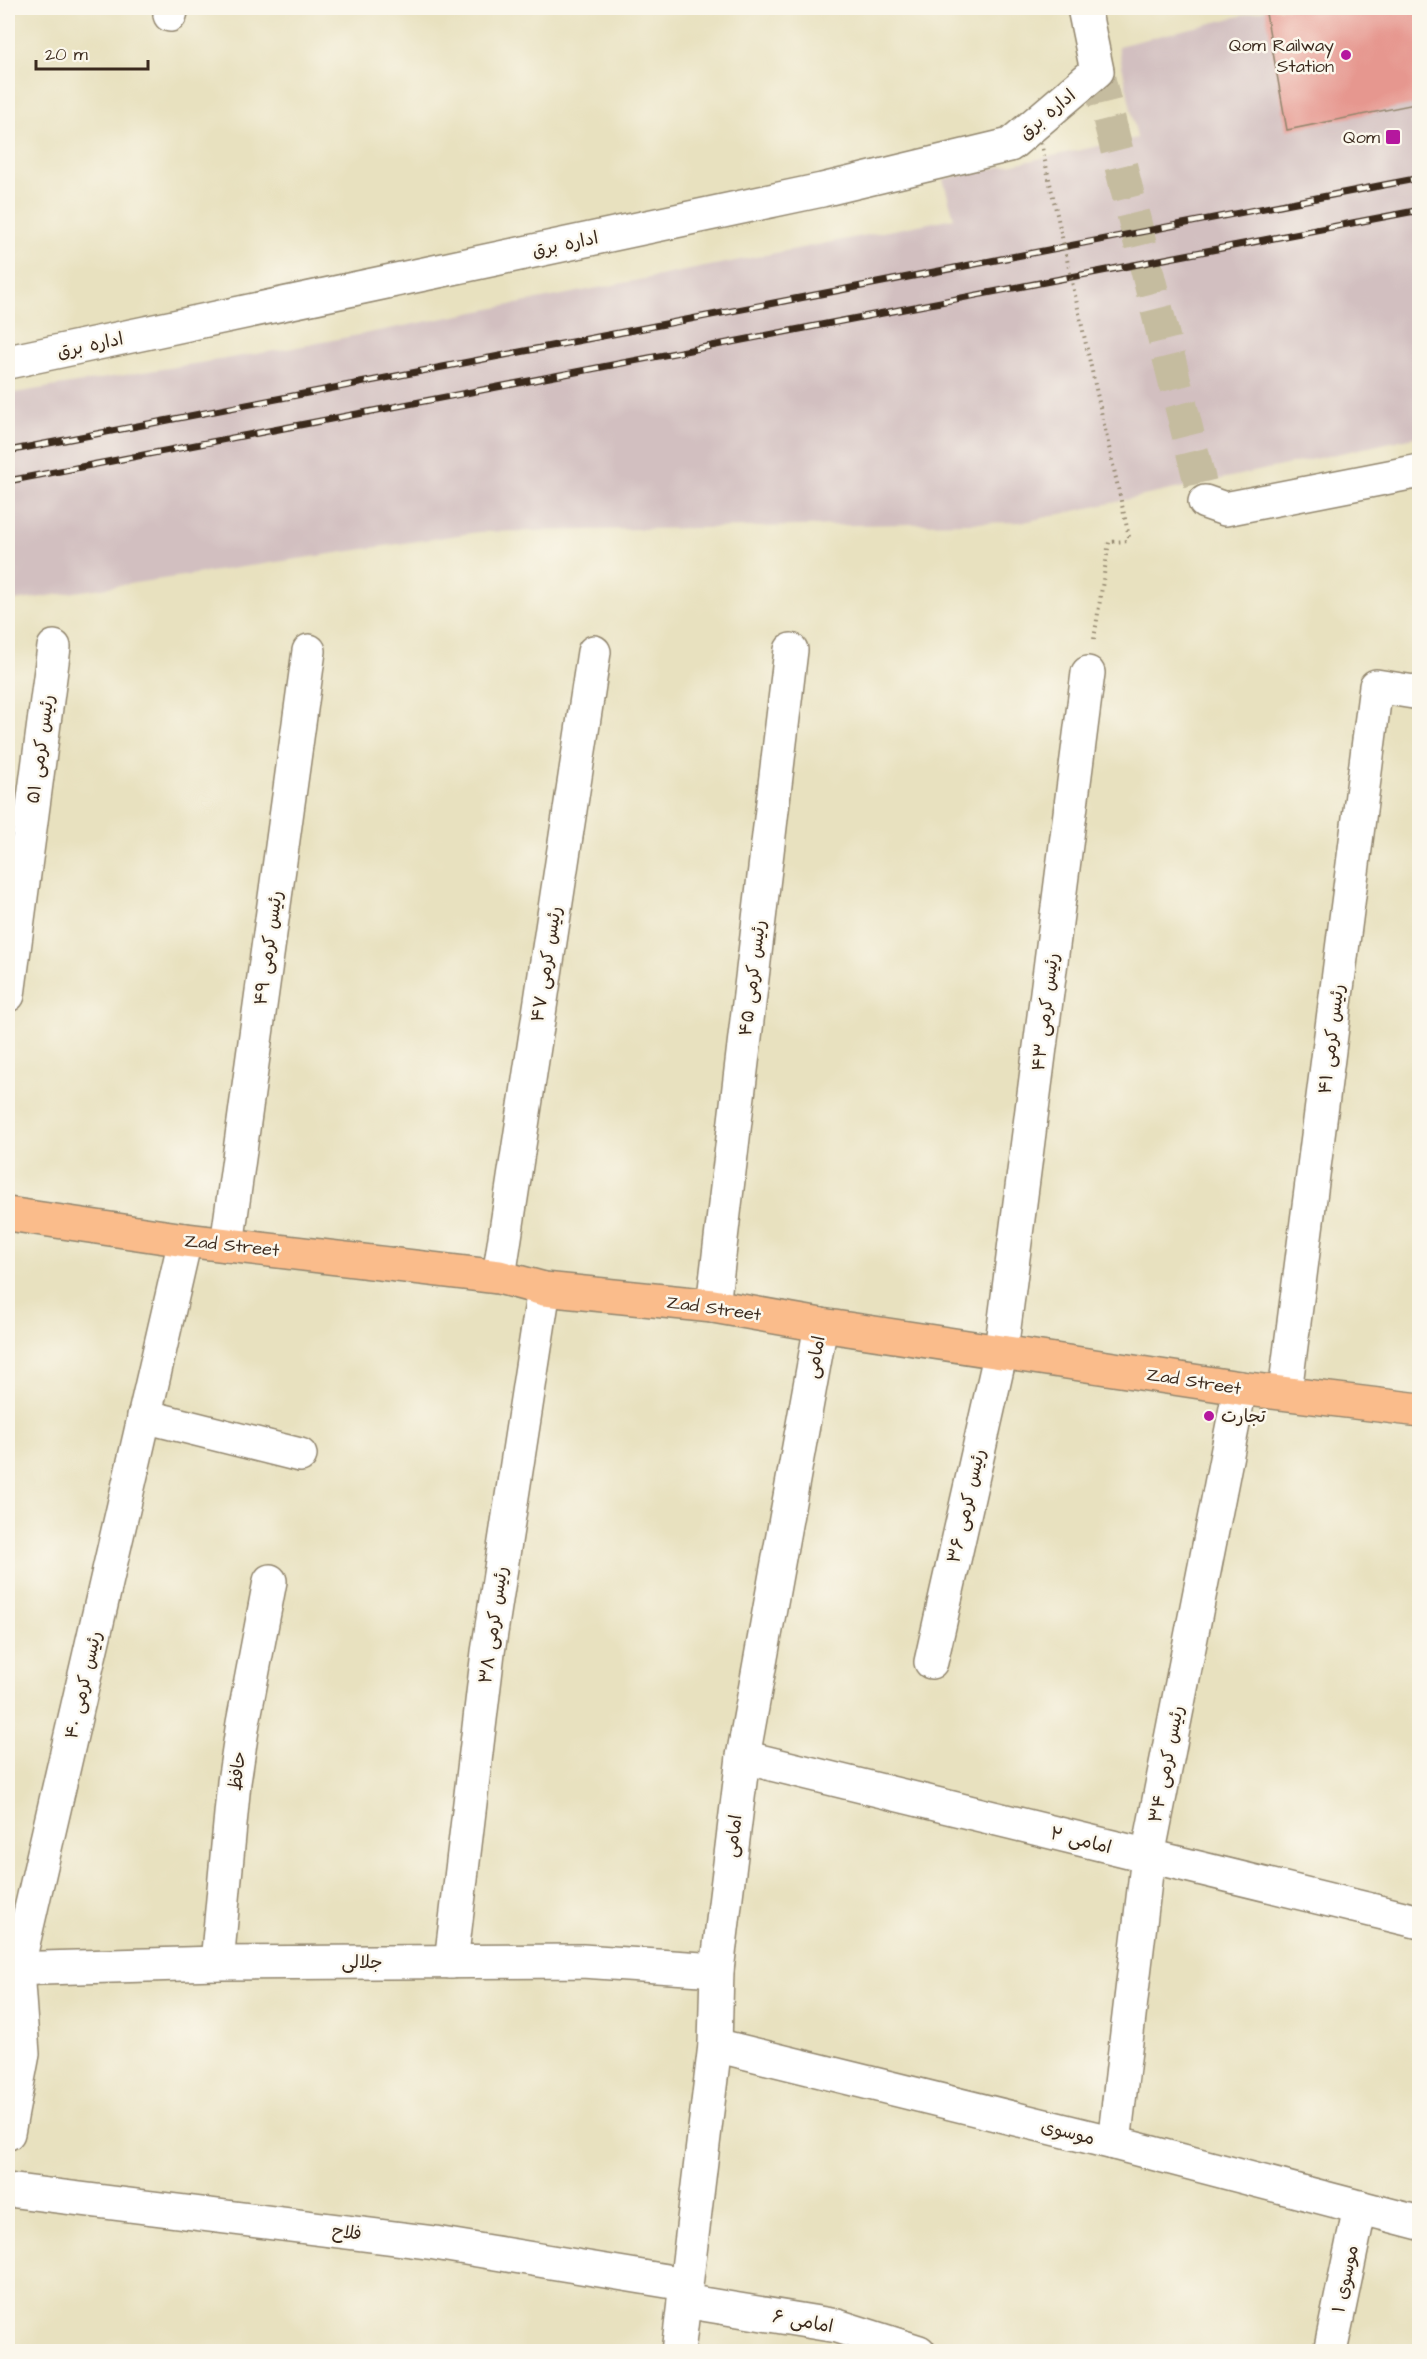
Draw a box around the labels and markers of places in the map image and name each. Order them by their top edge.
place label: Qom Railway Station [1229,33,1334,79]
marker: Qom Railway Station [1339,48,1353,62]
place label: Qom [1343,125,1380,150]
marker: Qom [1384,128,1402,146]
place label: تجارت [1221,1404,1266,1429]
marker: تجارت [1202,1409,1216,1423]

